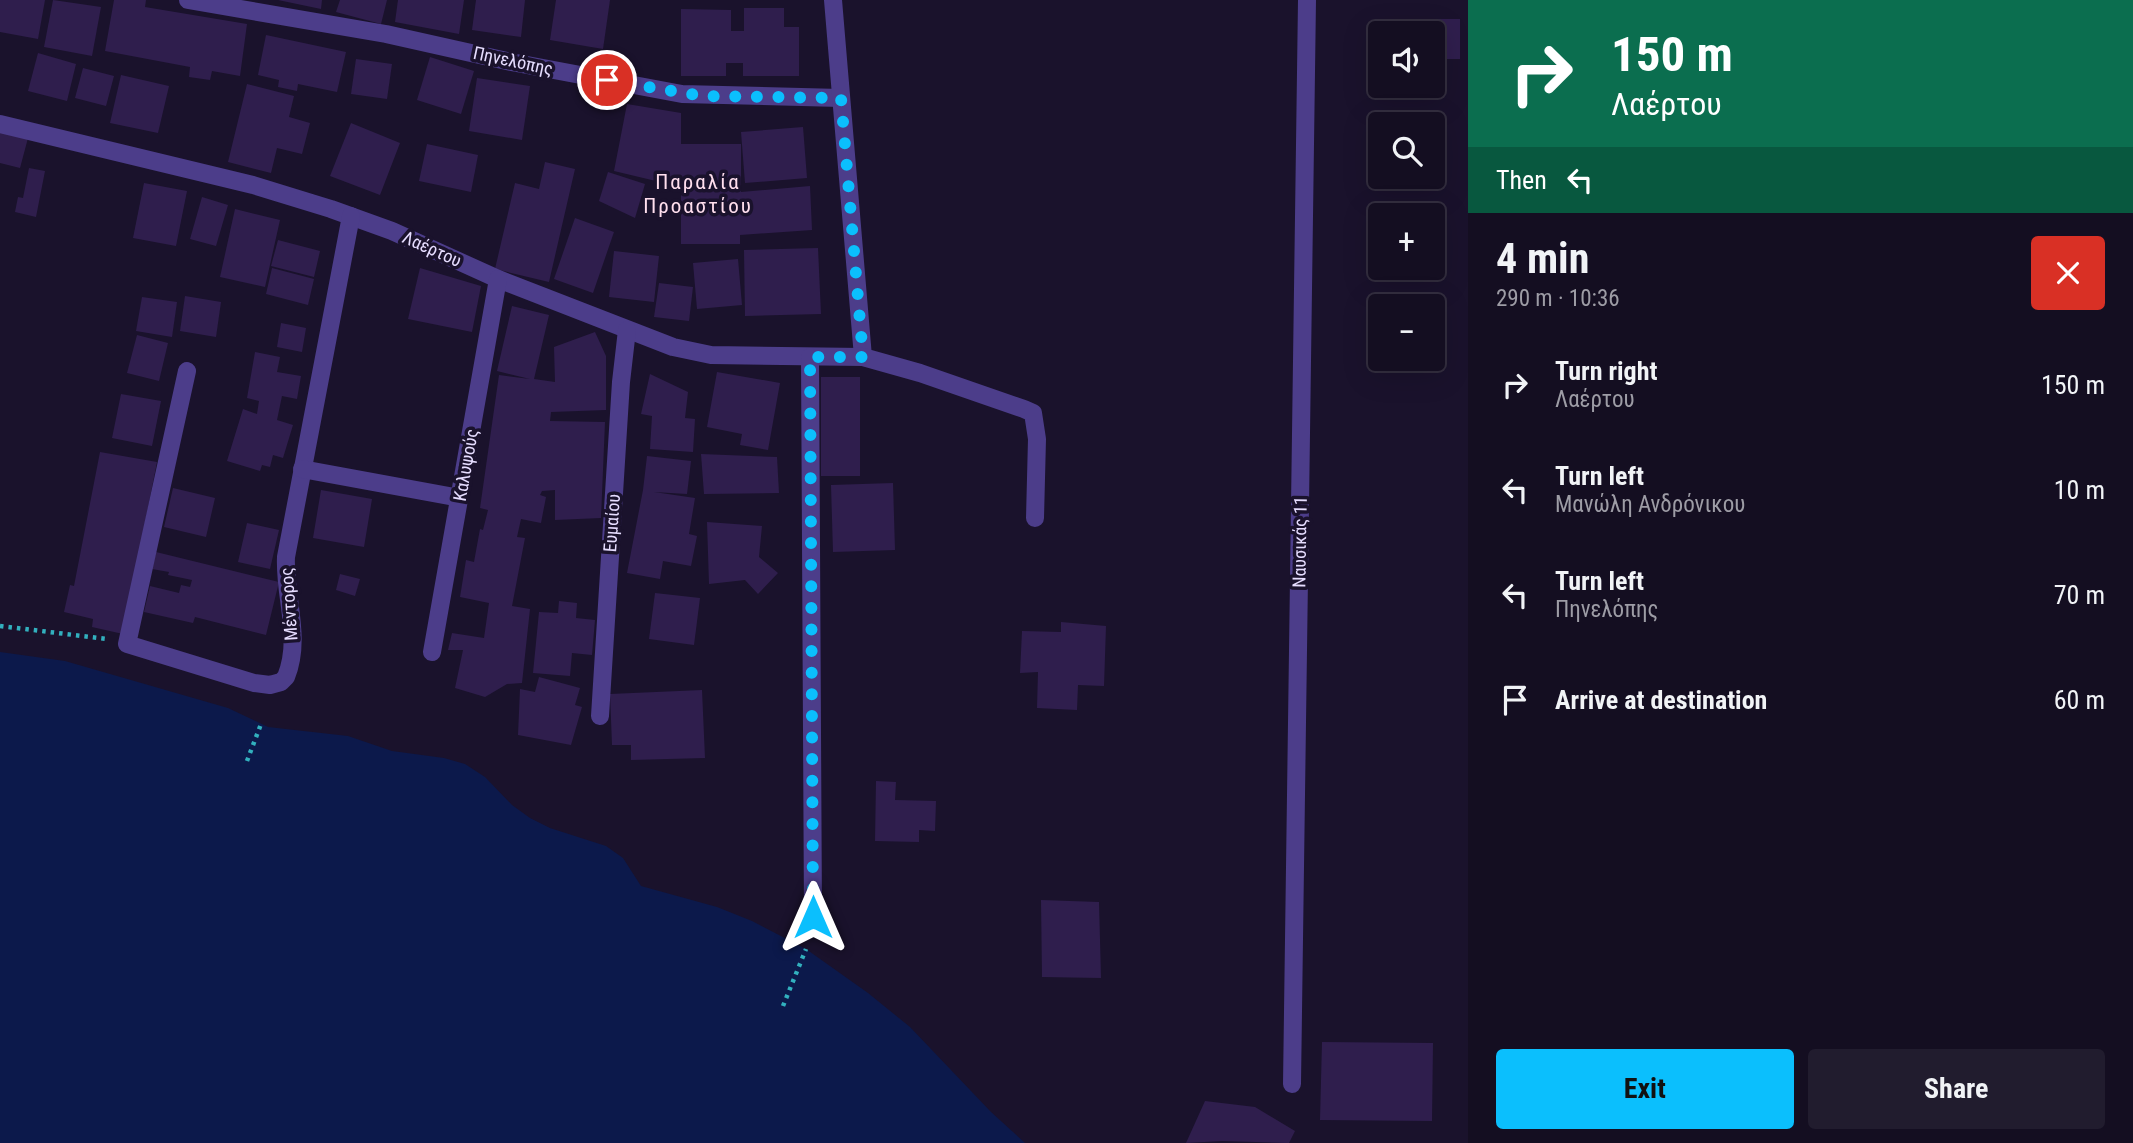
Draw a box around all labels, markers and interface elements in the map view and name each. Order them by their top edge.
map controls [1368,21,1445,371]
button: sound [1368,21,1445,98]
text: 150 m [1611,26,1733,83]
icon: right [1496,28,1587,119]
street label: Πηνελόπης [471,42,555,79]
pin [577,50,637,110]
icon: arrive [588,61,626,99]
text: Λαέρτου [1611,85,1722,123]
button: search [1368,112,1445,189]
icon: left [1561,161,1599,199]
text: Then [1496,165,1547,195]
district label: Παραλία Προαστίου [643,170,753,218]
button: + [1368,203,1445,280]
street label: Λαέρτου [399,226,465,271]
text: 4 min [1496,234,1589,283]
button: close [2031,236,2105,310]
text: 290 m · 10:36 [1496,285,1620,312]
button: − [1368,294,1445,371]
text: Turn right [1555,356,1657,386]
icon: right [1496,366,1534,404]
text: 150 m [2041,370,2105,400]
text: Λαέρτου [1555,386,1635,413]
street label: Καλυψούς [449,427,482,503]
text: Turn left [1555,461,1644,491]
icon: left [1496,471,1534,509]
text: 10 m [2054,475,2105,505]
text: Μανώλη Ανδρόνικου [1555,491,1745,518]
street label: Ευμαίου [599,493,624,553]
street label: Ναυσικάς 11 [1288,496,1311,588]
text: Turn left [1555,566,1644,596]
street label: Μέντορος [275,567,302,641]
icon: left [1496,576,1534,614]
text: 70 m [2054,580,2105,610]
text: Πηνελόπης [1555,596,1658,623]
icon: arrive [1496,681,1534,719]
text: Arrive at destination [1555,685,1767,715]
text: 60 m [2054,685,2105,715]
position arrow [776,880,850,954]
button: Exit [1496,1049,1794,1129]
button: Share [1808,1049,2105,1129]

